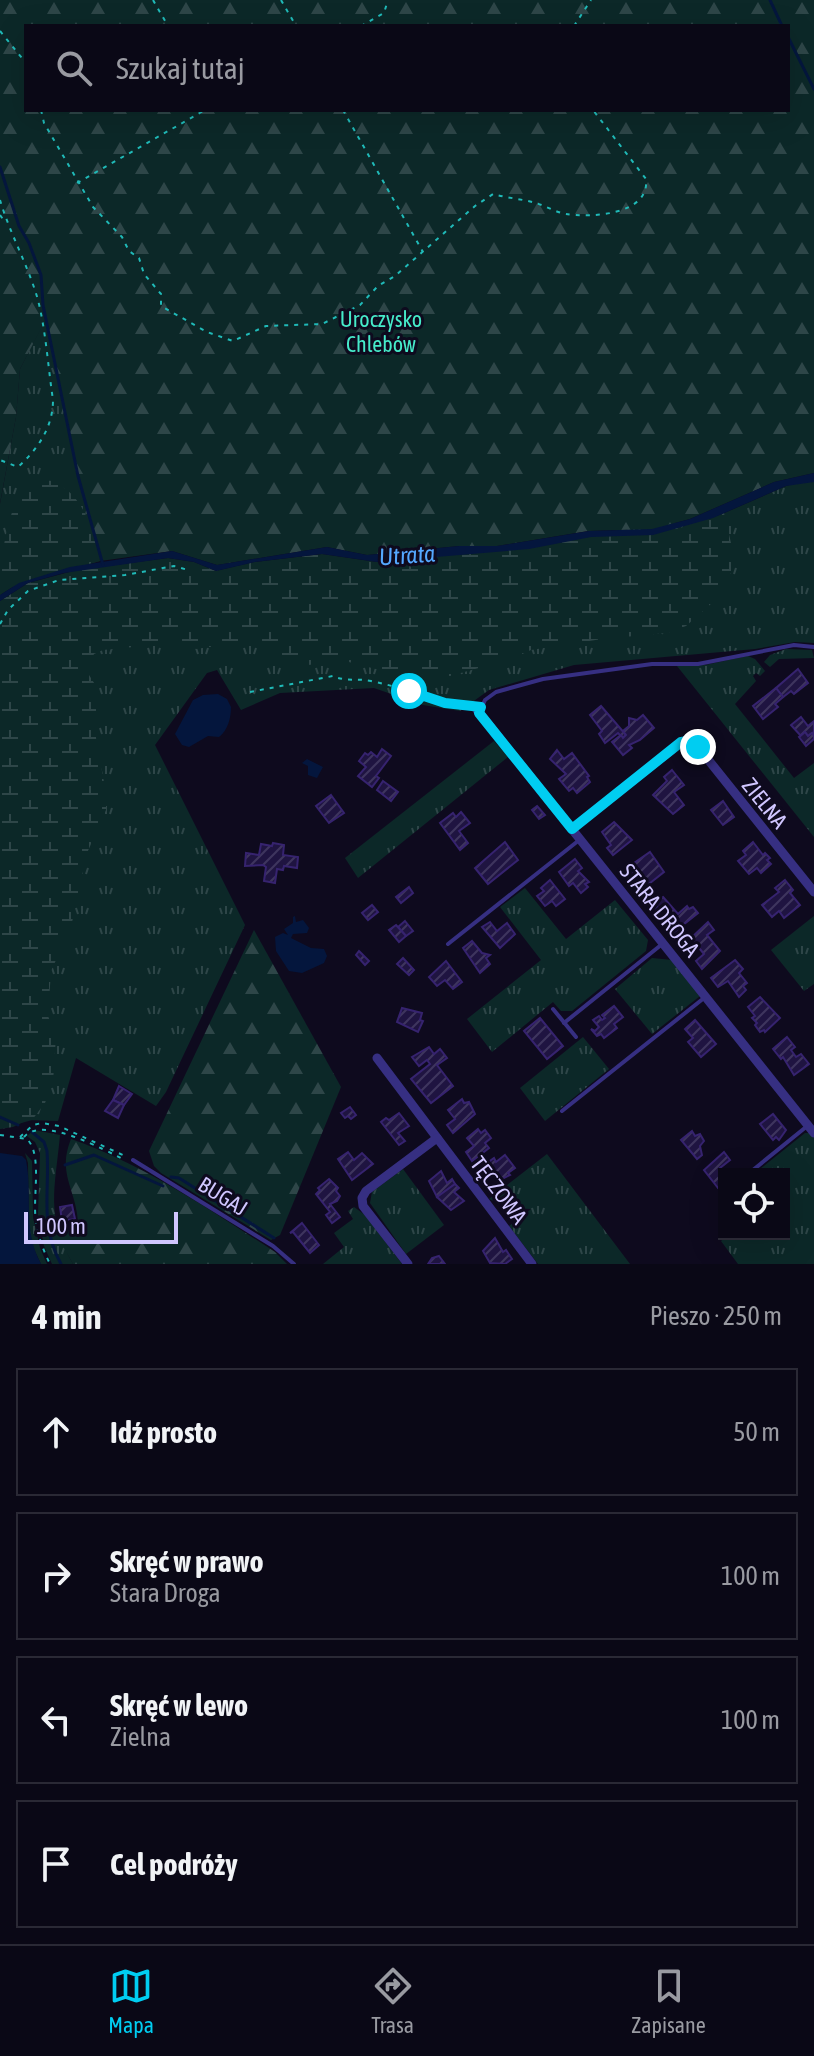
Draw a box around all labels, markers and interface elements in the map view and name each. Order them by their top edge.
search box [24,24,790,112]
icon: search [52,46,96,90]
text: Szukaj tutaj [116,51,245,85]
park label: Uroczysko Chlebów [340,306,422,357]
water label: Utrata [378,540,436,570]
route start [391,673,427,709]
route end [680,729,716,765]
street label: ZIELNA [737,773,793,834]
street label: STARA DROGA [615,858,705,962]
street label: TĘCZOWA [465,1151,533,1229]
map controls [718,1168,790,1240]
button: locate [718,1168,790,1240]
street label: BUGAJ [194,1171,252,1221]
scale bar [24,1208,178,1244]
text: 100 m [36,1213,86,1239]
text: 4 min [32,1297,101,1336]
text: Pieszo · 250 m [650,1301,782,1331]
icon: ahead [34,1410,78,1454]
text: Idź prosto [110,1415,217,1449]
text: 50 m [733,1417,780,1447]
text: Skręć w prawo [110,1544,263,1578]
icon: right [34,1554,78,1598]
text: 100 m [721,1561,780,1591]
text: Stara Droga [110,1578,221,1608]
text: Skręć w lewo [110,1688,248,1722]
icon: left [34,1698,78,1742]
text: 100 m [721,1705,780,1735]
text: Zielna [110,1722,171,1752]
icon: arrive [34,1842,78,1886]
text: Cel podróży [110,1847,238,1881]
tab: Mapa [108,1964,154,2038]
tab: Trasa [371,1964,415,2038]
tab: Zapisane [631,1964,706,2038]

